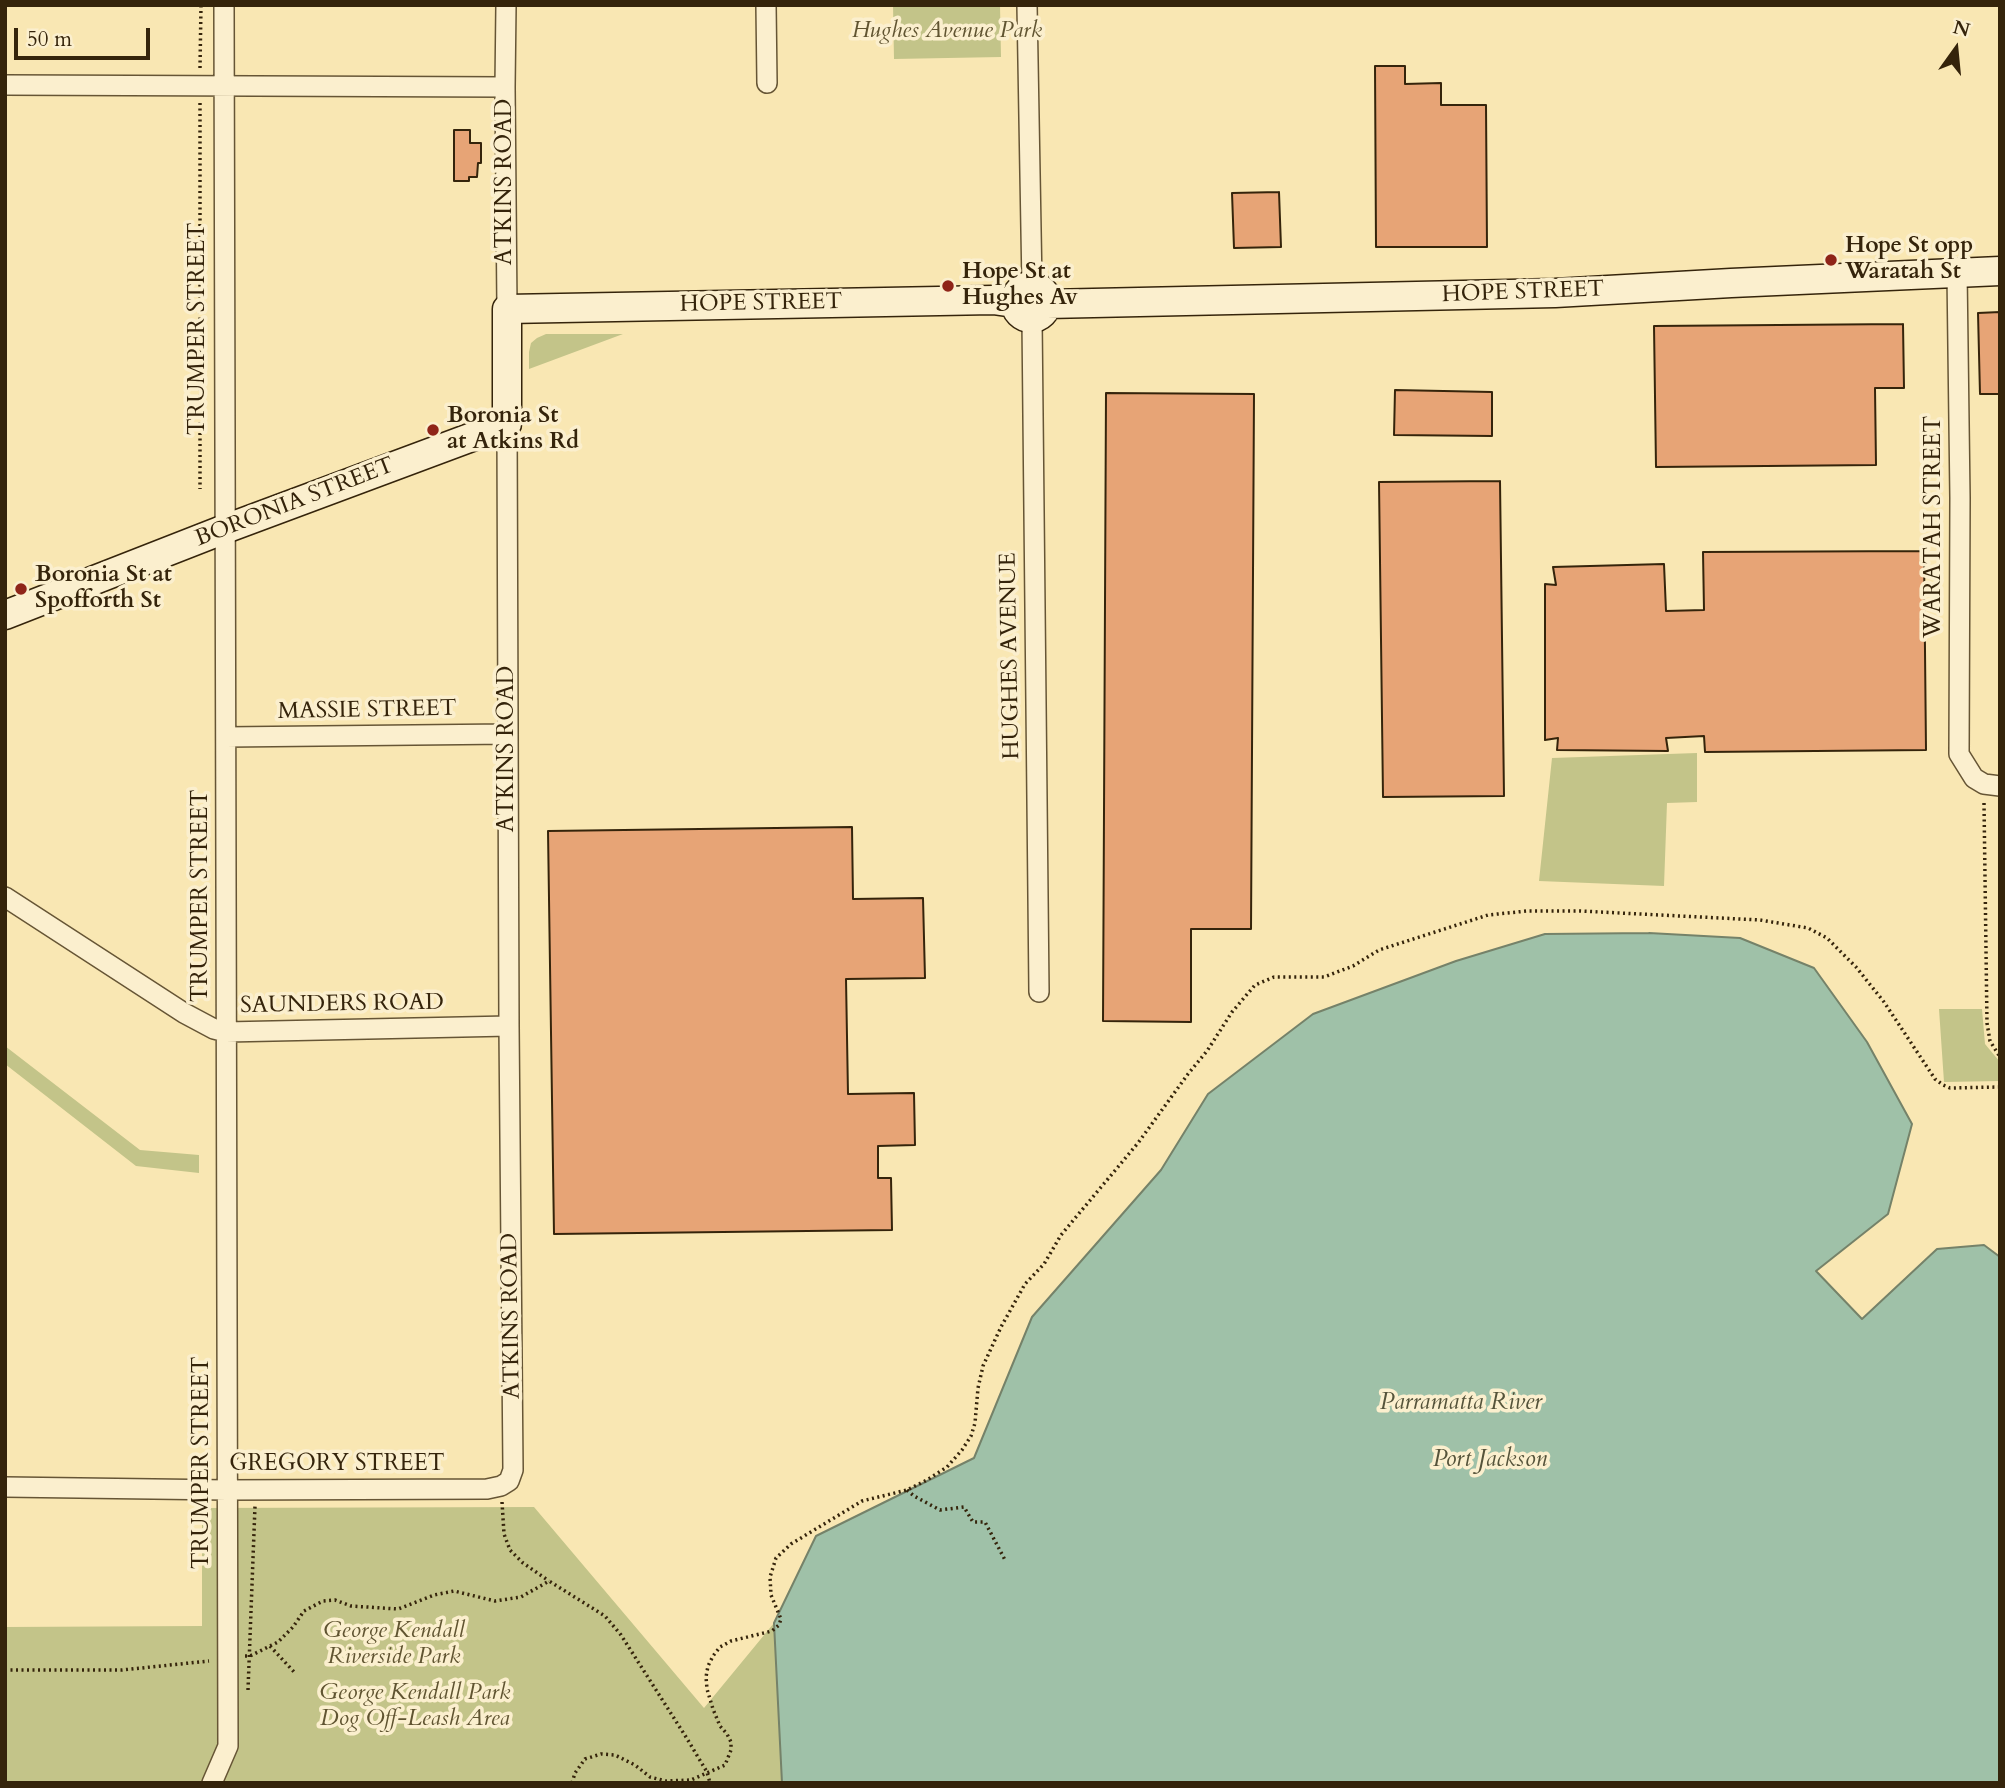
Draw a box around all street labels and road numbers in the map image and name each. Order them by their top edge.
street label: ATKINS ROAD [492,99,520,265]
street label: TRUMPER STREET [185,223,213,435]
street label: HOPE STREET [1441,276,1605,310]
street label: HOPE STREET [679,289,843,319]
street label: WARATAH STREET [1921,416,1949,638]
street label: BORONIA STREET [192,452,398,554]
street label: HUGHES AVENUE [995,552,1027,760]
street label: ATKINS ROAD [494,666,522,832]
street label: MASSIE STREET [277,696,457,726]
street label: TRUMPER STREET [188,790,216,1002]
street label: SAUNDERS ROAD [240,989,444,1021]
street label: ATKINS ROAD [497,1233,527,1399]
street label: TRUMPER STREET [189,1357,217,1569]
street label: GREGORY STREET [229,1451,445,1479]

